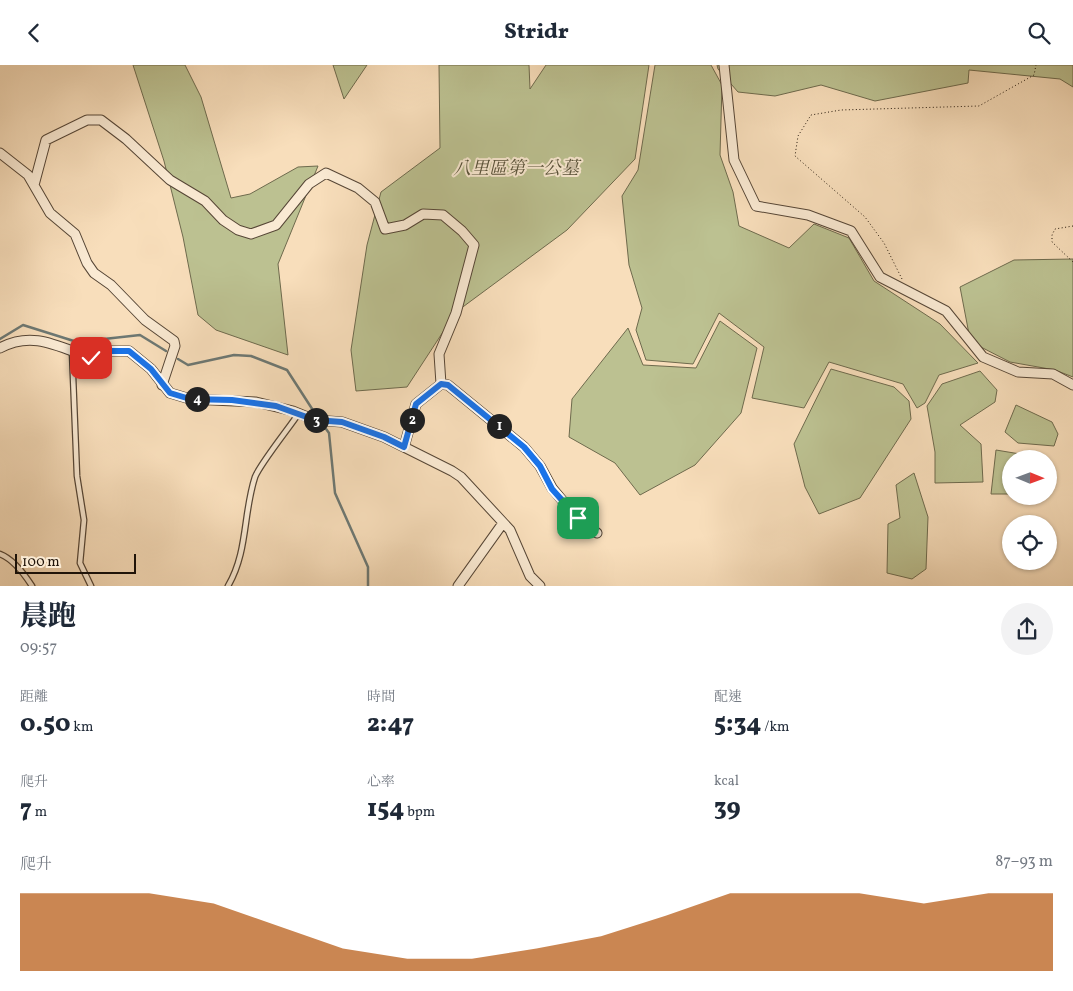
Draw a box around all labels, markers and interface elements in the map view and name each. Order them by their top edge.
text: Stridr [504,17,569,48]
icon: back [20,19,48,47]
icon: search [1025,19,1053,47]
park label: 八里區第一公墓 [453,157,582,182]
pin [70,337,112,379]
icon: check [77,344,105,372]
pin: 4 [184,387,210,411]
text: 4 [193,390,202,409]
pin: 3 [304,407,328,433]
pin: 2 [400,407,424,433]
text: 3 [313,411,320,430]
text: 2 [409,411,416,430]
pin: 1 [486,413,512,439]
text: 1 [497,417,502,436]
north arrow [1002,450,1058,505]
map controls [1002,450,1057,570]
pin [557,497,599,539]
icon: arrive [564,504,592,532]
button: locate [1002,515,1057,570]
scale bar [15,551,136,574]
text: 100 m [22,553,60,572]
text: 晨跑 [20,598,76,637]
button: share [1001,603,1053,655]
text: 09:57 [20,637,57,659]
text: 距離 [20,688,48,707]
text: 時間 [367,688,395,707]
text: 配速 [714,688,742,707]
text: 0.50 [20,707,70,742]
text: 2:47 [367,707,414,742]
text: 5:34 [714,707,762,742]
text: km [70,718,93,737]
text: /km [762,718,789,737]
text: kcal [714,772,739,791]
text: 爬升 [20,773,48,792]
text: 心率 [367,773,395,792]
text: 39 [714,791,741,826]
text: 7 [20,792,32,827]
text: 154 [367,792,404,827]
text: m [32,803,47,822]
text: bpm [404,803,435,822]
text: 87–93 m [995,851,1053,873]
text: 爬升 [20,854,52,876]

